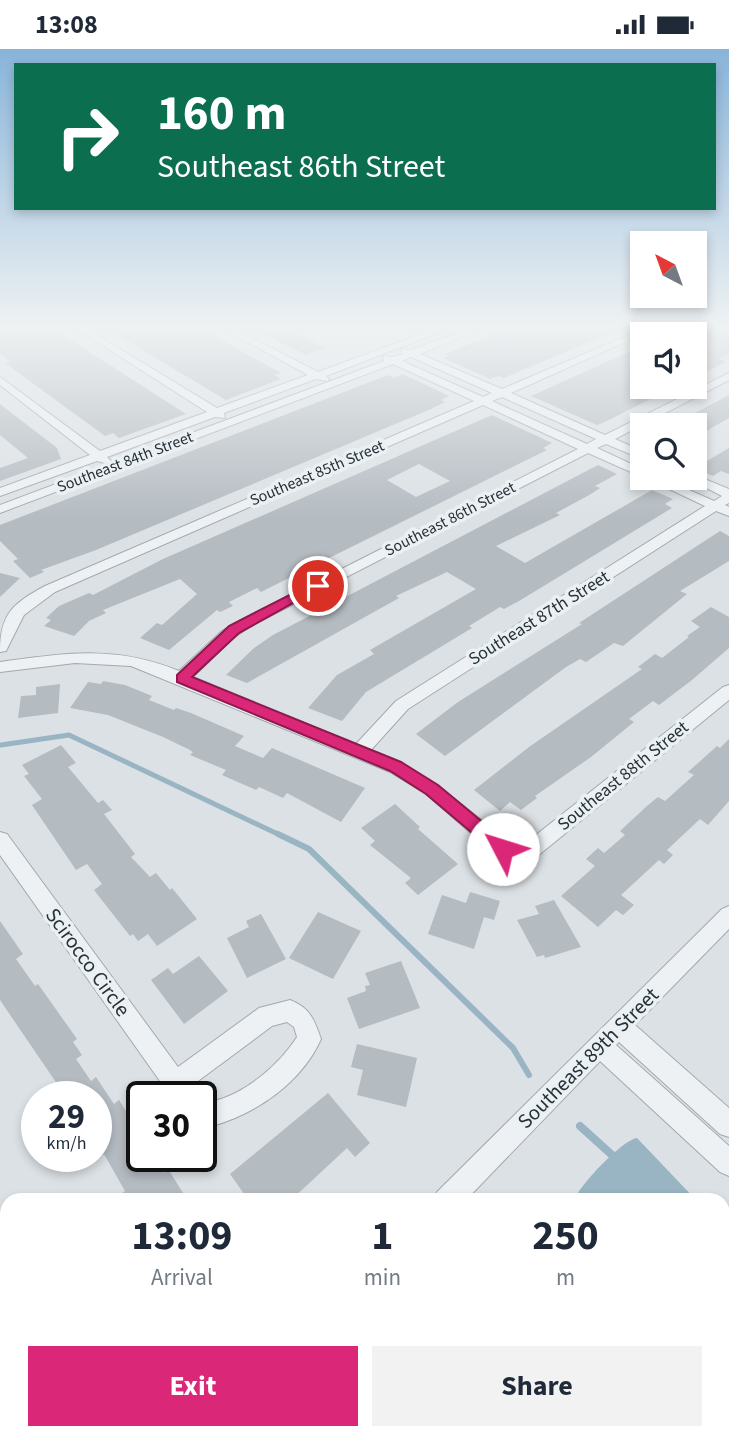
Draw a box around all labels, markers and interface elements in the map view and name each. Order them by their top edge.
text: 13:08 [35,6,98,43]
text: 160 m [157,79,286,149]
icon: right [42,91,133,182]
text: Southeast 86th Street [157,144,445,190]
north arrow [630,231,707,308]
map controls [630,231,707,490]
button: sound [630,322,707,399]
button: search [630,413,707,490]
street label: Southeast 84th Street [54,426,197,498]
street label: Southeast 85th Street [246,434,388,511]
street label: Southeast 86th Street [381,476,520,562]
pin [288,556,348,616]
street label: Southeast 87th Street [464,564,614,672]
icon: arrive [299,567,337,605]
street label: Southeast 88th Street [552,715,694,837]
position arrow [466,812,540,886]
street label: Scirocco Circle [38,901,138,1023]
street label: Southeast 89th Street [511,981,665,1135]
speed limit sign: 30 [126,1081,217,1172]
text: 29 [48,1092,85,1142]
text: km/h [47,1131,86,1156]
text: 13:09 [131,1206,233,1266]
text: 1 [371,1206,393,1266]
text: 250 [532,1206,599,1266]
text: Arrival [151,1261,213,1294]
text: min [364,1261,401,1294]
text: m [556,1261,575,1294]
button: Exit [28,1346,358,1426]
button: Share [372,1346,702,1426]

